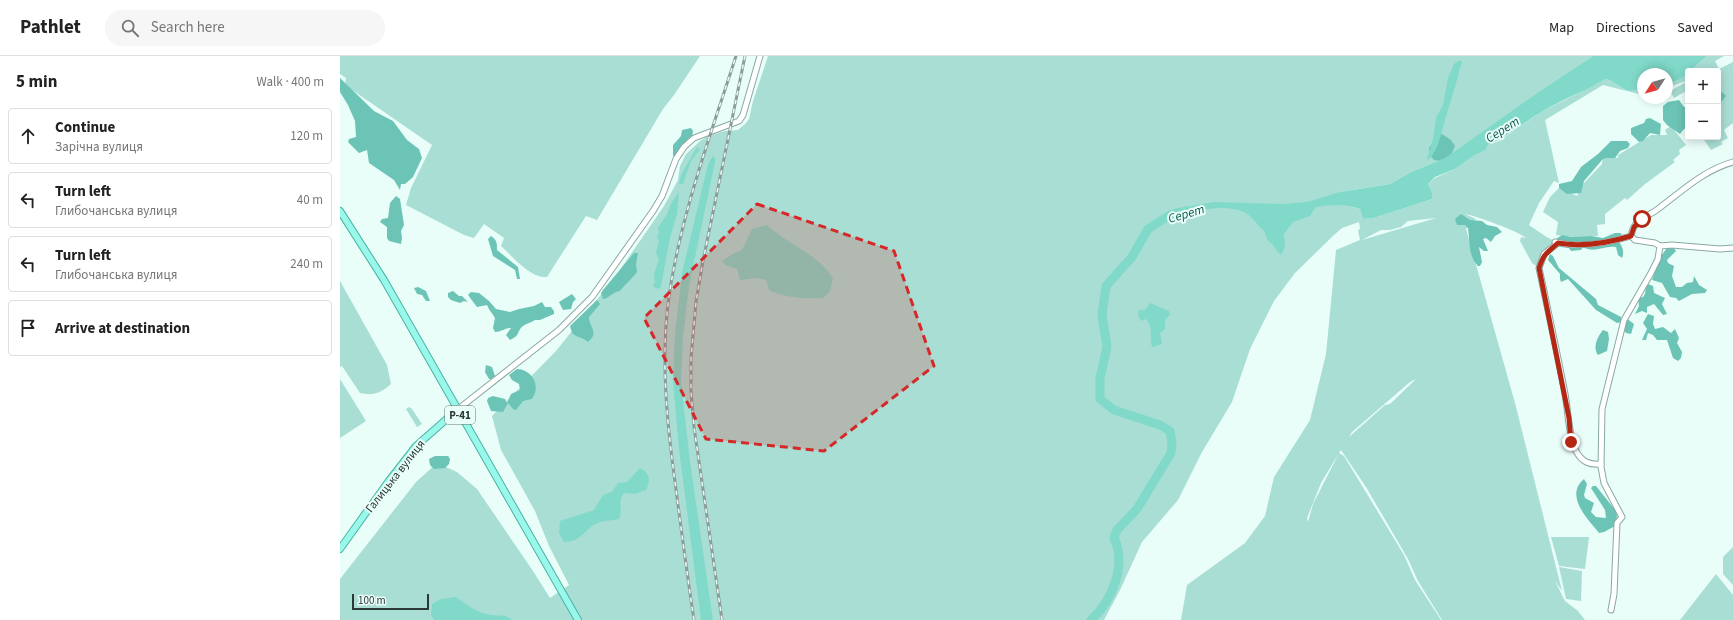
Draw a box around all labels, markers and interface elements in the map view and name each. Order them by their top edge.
search box [105,10,385,46]
text: Pathlet [20,14,81,41]
icon: search [119,17,141,39]
text: Search here [151,17,225,38]
text: Map [1549,18,1574,38]
text: Directions [1596,18,1655,38]
text: Saved [1677,18,1713,38]
north arrow [1637,68,1673,104]
map controls [1685,68,1721,140]
button: + [1685,68,1721,104]
text: 5 min [16,70,57,94]
text: Walk · 400 m [256,73,324,91]
button: − [1685,104,1721,140]
water label: Серет [1482,112,1523,147]
text: Continue [55,117,115,138]
icon: ahead [17,125,39,147]
text: 120 m [290,127,323,145]
text: Зарічна вулиця [55,138,143,156]
text: Turn left [55,181,111,202]
icon: left [17,189,39,211]
text: 40 m [297,191,323,209]
water label: Серет [1166,200,1207,228]
text: Глибочанська вулиця [55,202,177,220]
route start [1633,210,1651,228]
text: Turn left [55,245,111,266]
icon: left [17,253,39,275]
text: 240 m [290,255,323,273]
text: Глибочанська вулиця [55,266,177,284]
icon: arrive [17,317,39,339]
text: Arrive at destination [55,318,190,339]
road number: Р-41 [445,406,475,424]
route end [1562,433,1580,451]
street label: Галицька вулиця [361,436,429,516]
scale bar [352,592,429,611]
text: 100 m [358,593,386,608]

